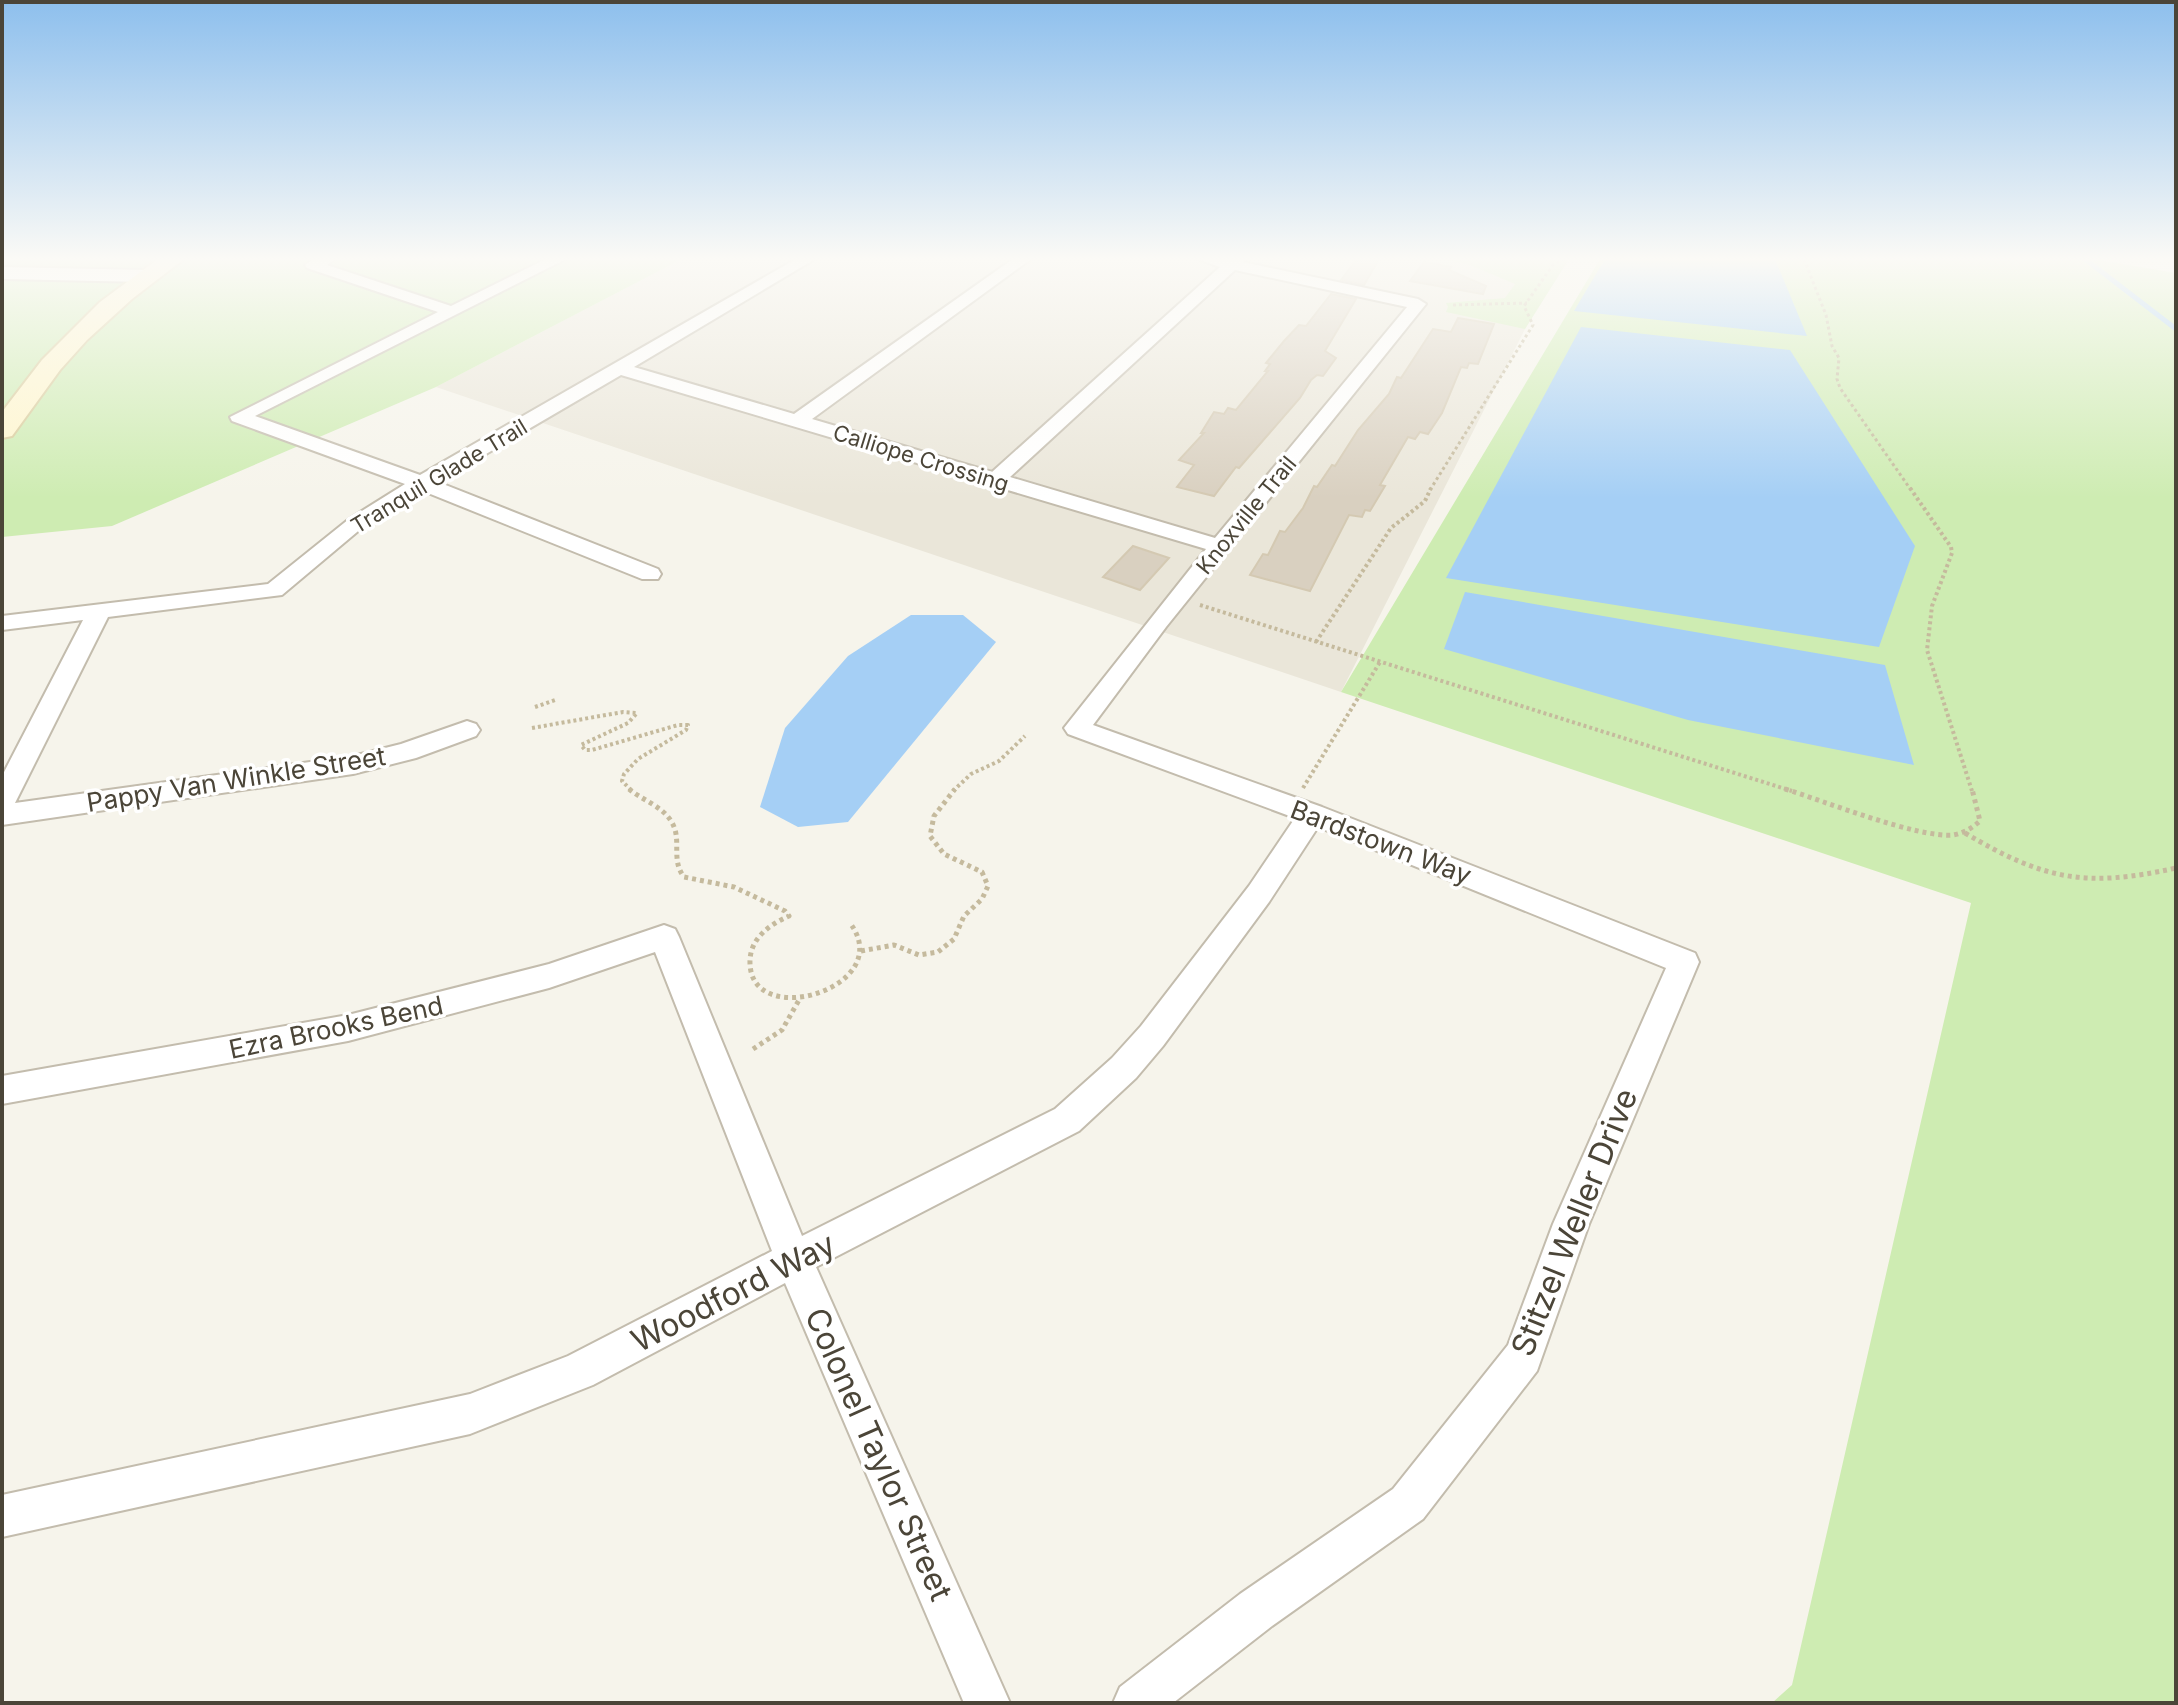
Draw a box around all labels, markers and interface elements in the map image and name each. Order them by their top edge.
street label: Tranquil Glade Trail [346,413,532,539]
street label: Calliope Crossing [830,419,1012,497]
street label: Knoxville Trail [1191,451,1301,579]
street label: Pappy Van Winkle Street [84,740,388,818]
street label: Bardstown Way [1286,793,1476,891]
street label: Ezra Brooks Bend [226,989,446,1065]
street label: Stitzel Weller Drive [1503,1083,1645,1361]
street label: Woodford Way [625,1224,841,1360]
street label: Colonel Taylor Street [797,1302,961,1606]

